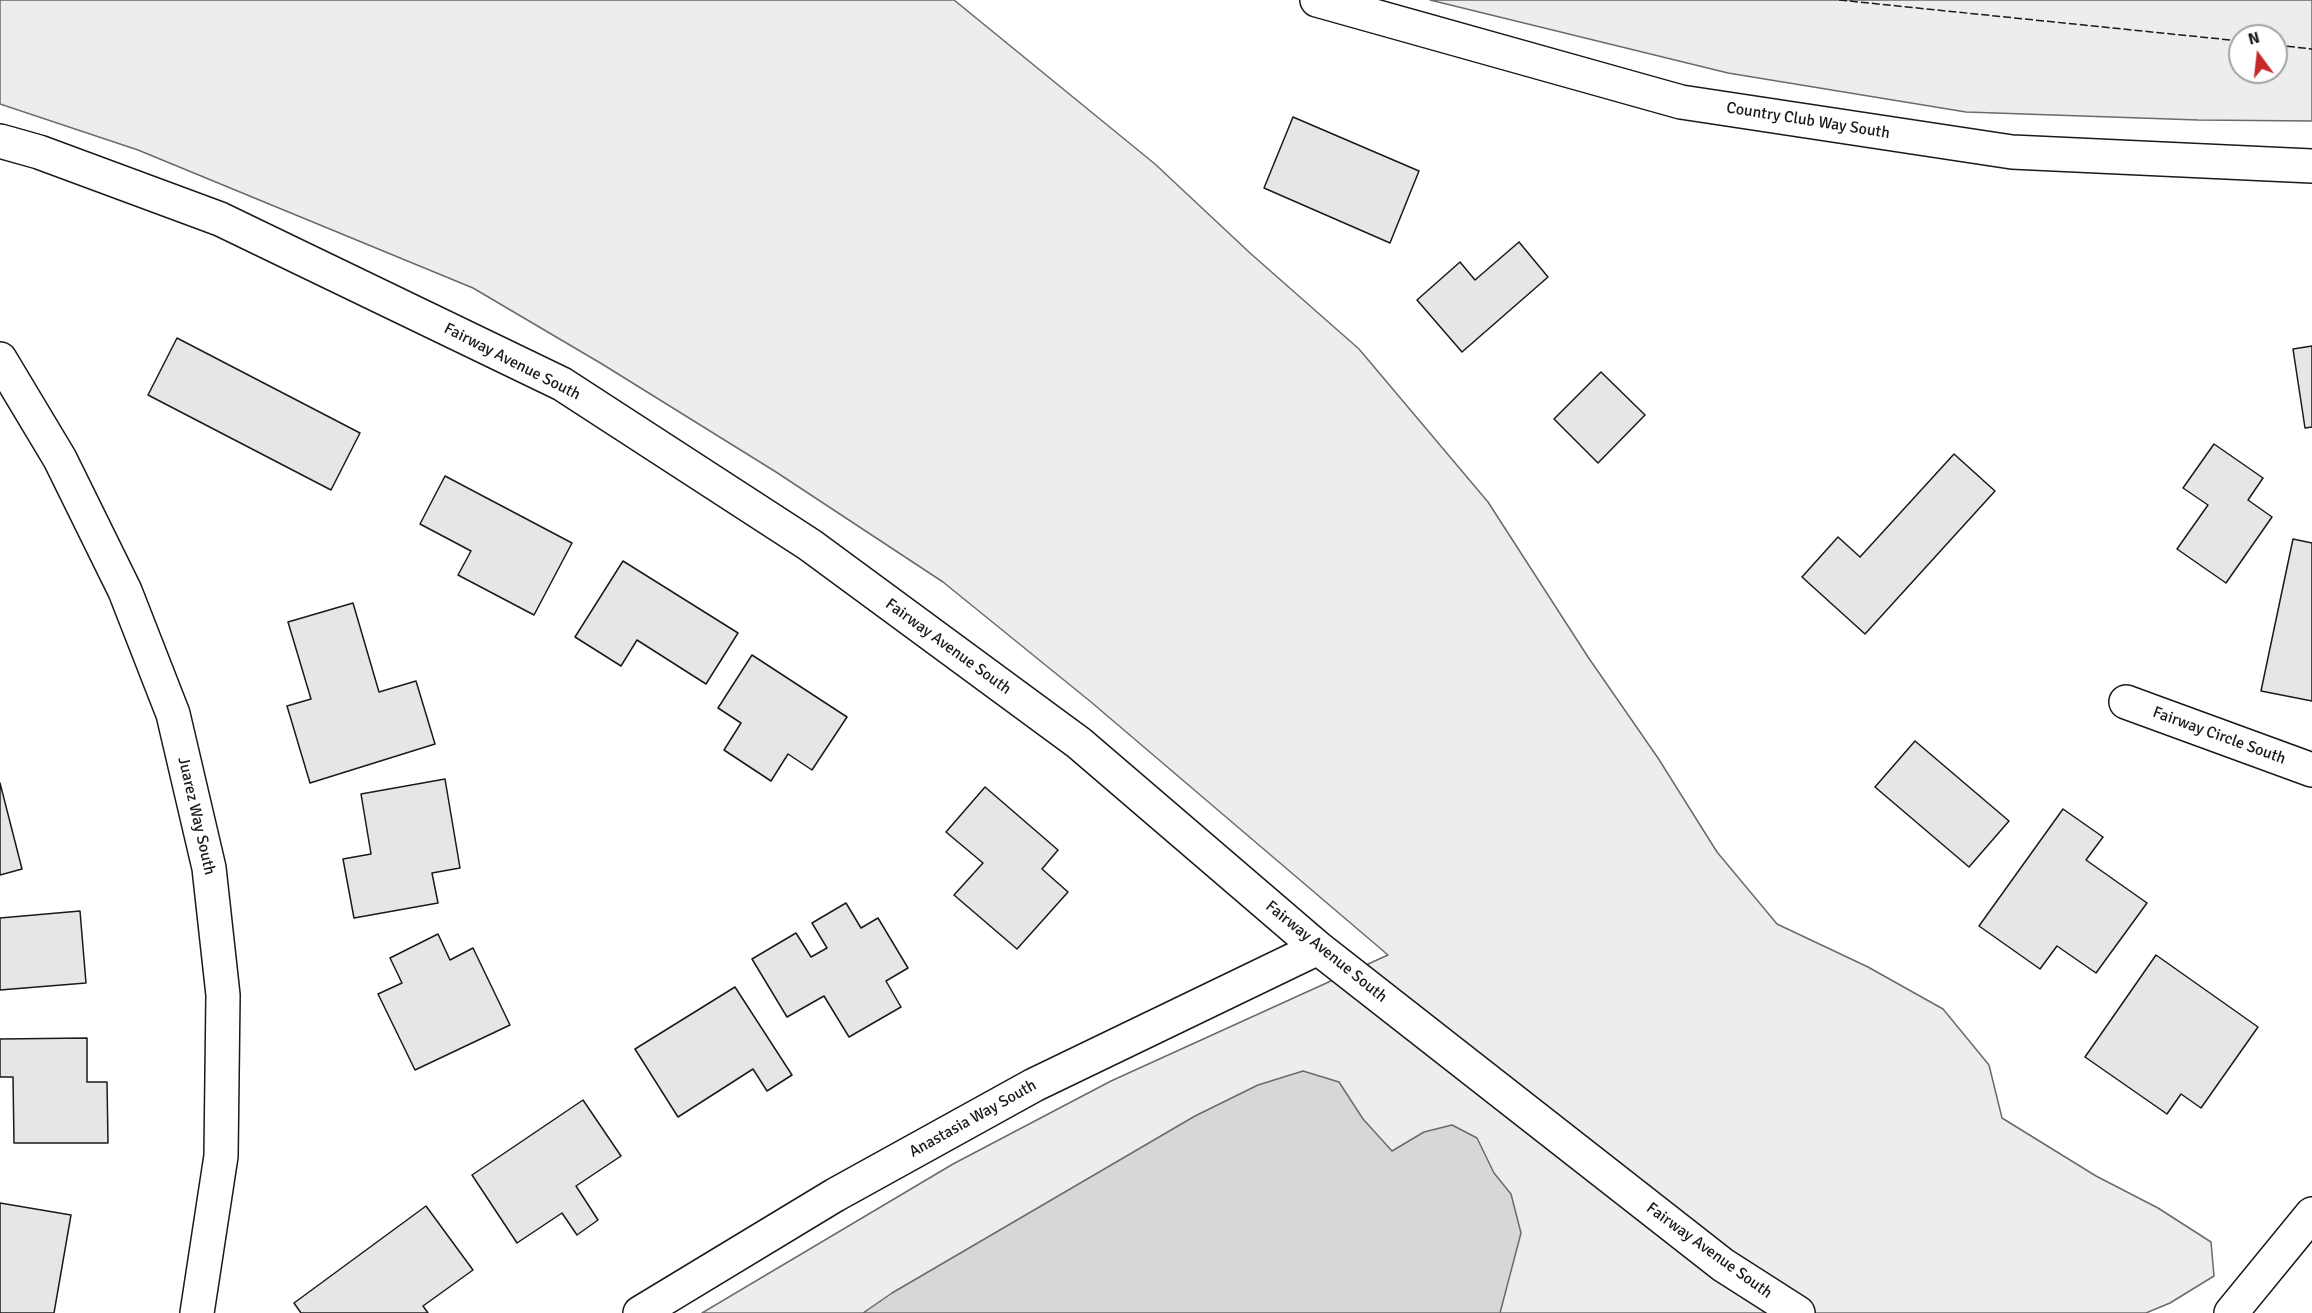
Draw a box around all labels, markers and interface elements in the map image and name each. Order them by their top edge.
north arrow [2228,24,2288,84]
text: N [2246,27,2262,50]
street label: Country Club Way South [1725,99,1891,143]
street label: Fairway Avenue South [441,319,583,405]
street label: Fairway Avenue South [881,595,1015,699]
street label: Fairway Circle South [2150,703,2288,769]
street label: Juarez Way South [173,755,219,877]
street label: Fairway Avenue South [1261,897,1391,1007]
street label: Anastasia Way South [906,1076,1040,1162]
street label: Fairway Avenue South [1642,1199,1776,1303]

